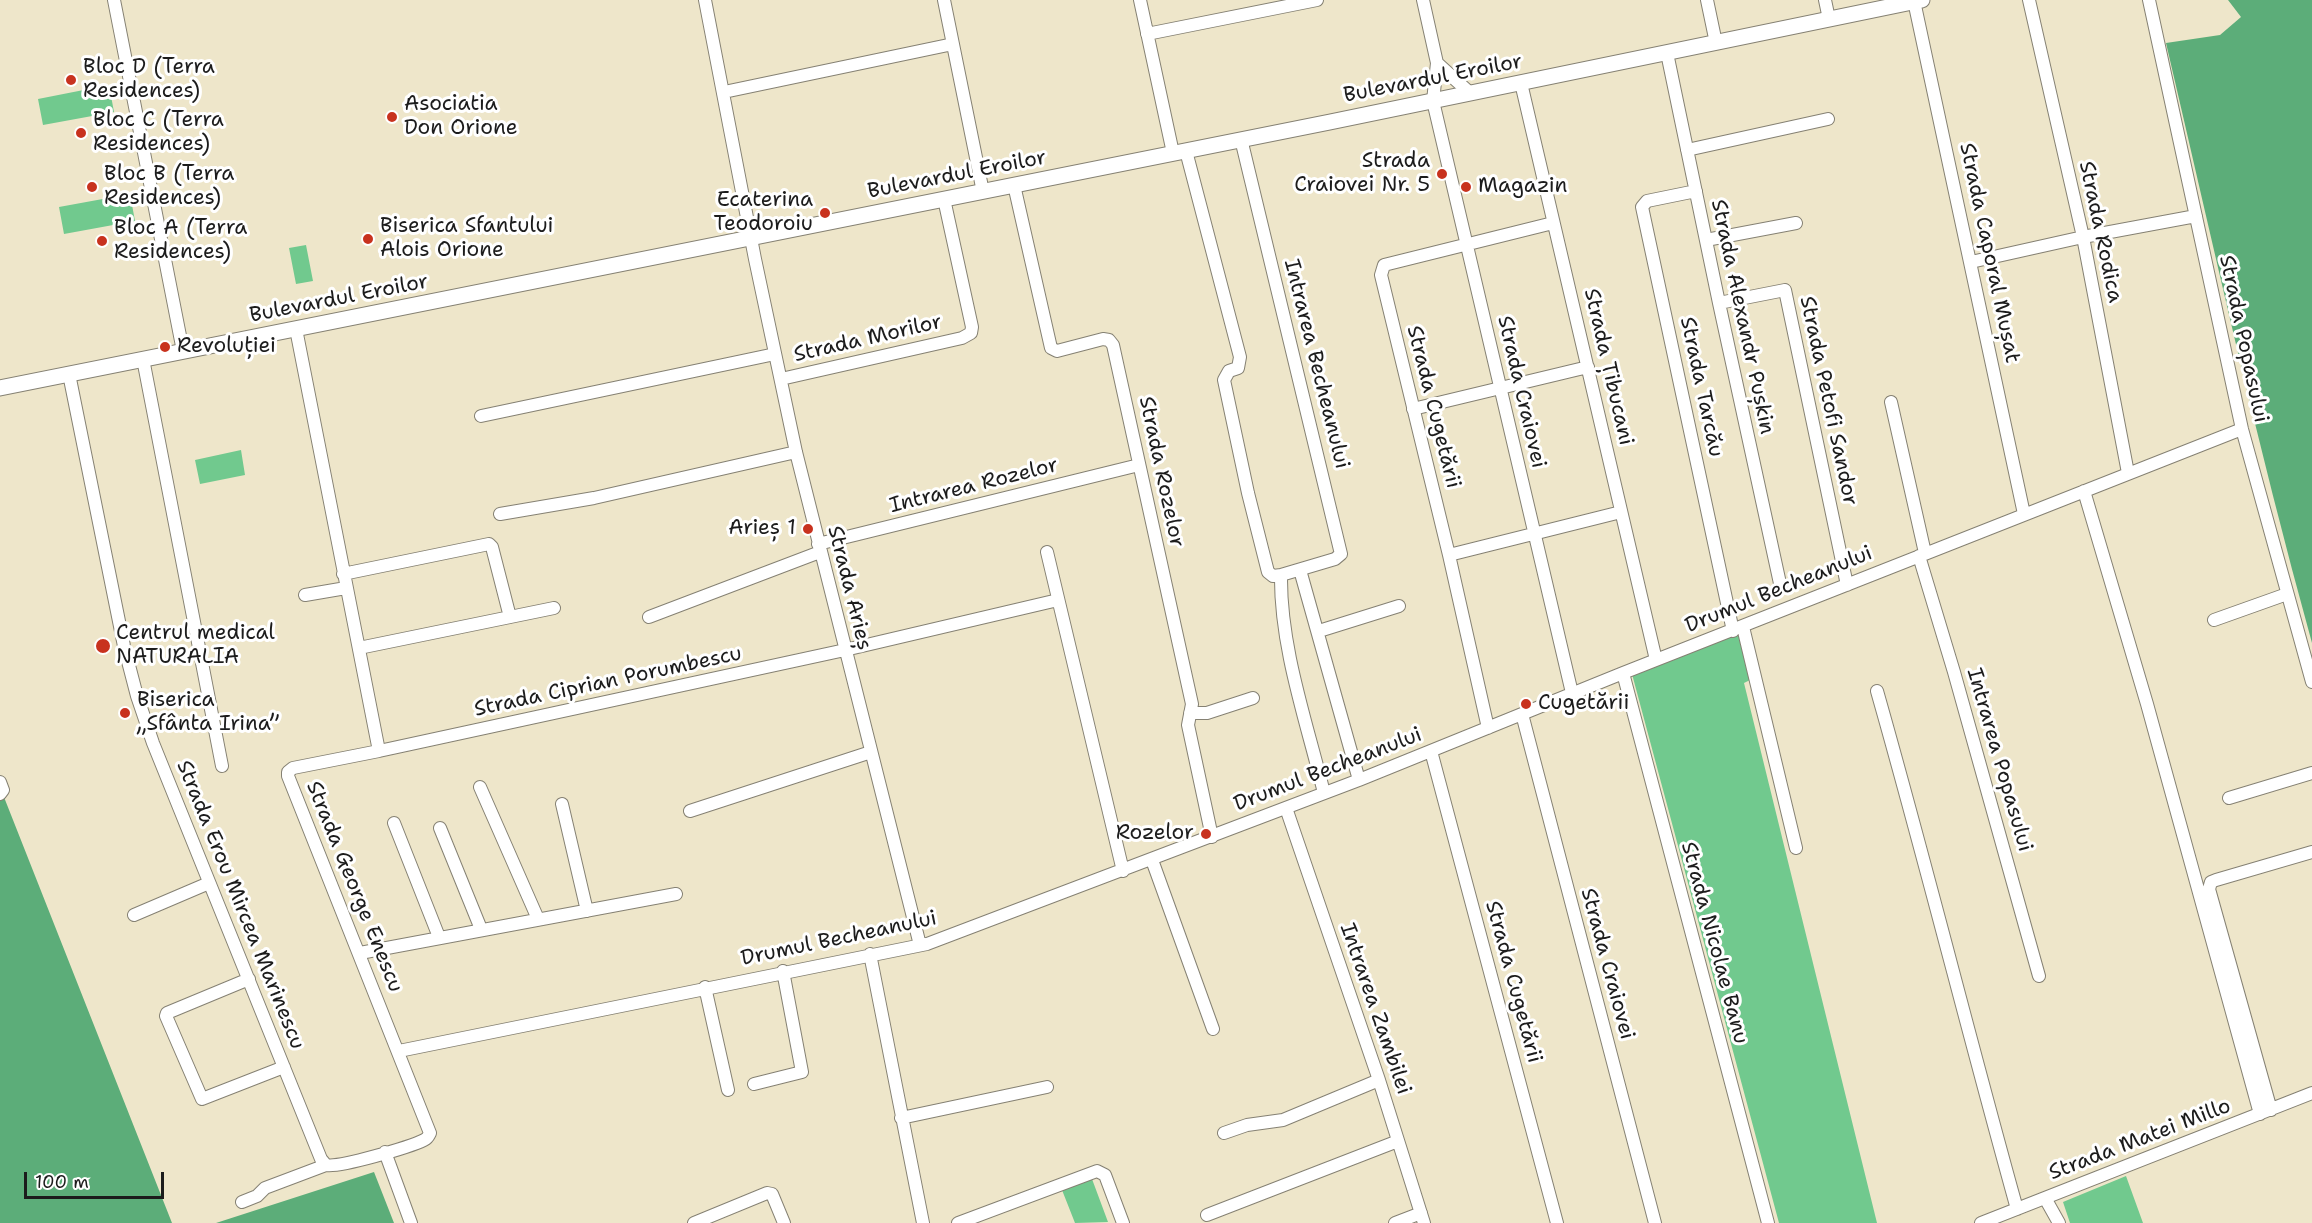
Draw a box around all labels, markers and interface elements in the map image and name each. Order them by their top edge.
street label: Bulevardul Eroilor [1341,49,1525,109]
place label: Bloc D (Terra Residences) [83,55,215,105]
marker: Bloc D (Terra Residences) [64,73,78,87]
place label: Asociatia Don Orione [404,92,518,142]
place label: Bloc C (Terra Residences) [93,108,224,158]
marker: Asociatia Don Orione [385,110,399,124]
marker: Bloc C (Terra Residences) [74,126,88,140]
street label: Strada Caporal Mușat [1953,141,2025,365]
street label: Bulevardul Eroilor [865,145,1049,205]
place label: Strada Craiovei Nr. 5 [1294,149,1430,199]
street label: Strada Rodica [2073,159,2127,305]
place label: Bloc B (Terra Residences) [104,162,234,212]
marker: Strada Craiovei Nr. 5 [1435,167,1449,181]
place label: Magazin [1478,174,1567,200]
marker: Bloc B (Terra Residences) [85,180,99,194]
marker: Magazin [1459,180,1473,194]
place label: Ecaterina Teodoroiu [713,188,813,238]
street label: Strada Alexandr Pușkin [1705,197,1779,437]
marker: Ecaterina Teodoroiu [818,206,832,220]
place label: Biserica Sfantului Alois Orione [380,214,553,264]
place label: Bloc A (Terra Residences) [114,216,247,266]
marker: Biserica Sfantului Alois Orione [361,232,375,246]
marker: Bloc A (Terra Residences) [95,234,109,248]
street label: Strada Popasului [2213,253,2273,425]
street label: Intrarea Becheanului [1278,257,1354,471]
street label: Bulevardul Eroilor [247,269,431,329]
street label: Strada Țibucani [1578,286,1638,448]
street label: Strada Petofi Sandor [1793,294,1863,508]
street label: Strada Morilor [791,310,945,368]
street label: Strada Craiovei [1491,313,1551,471]
street label: Strada Tarcău [1674,315,1728,459]
street label: Strada Cugetării [1401,323,1465,491]
place label: Revoluției [177,334,276,360]
marker: Revoluției [158,340,172,354]
street label: Strada Rozelor [1133,394,1189,550]
street label: Intrarea Rozelor [887,453,1061,519]
place label: Arieș 1 [728,516,796,542]
marker: Arieș 1 [801,522,815,536]
street label: Strada Arieș [821,523,877,653]
street label: Drumul Becheanului [1682,541,1876,639]
place label: Centrul medical NATURALIA [116,621,275,671]
marker: Centrul medical NATURALIA [94,637,112,655]
street label: Strada Ciprian Porumbescu [472,641,744,723]
street label: Intrarea Popasului [1961,665,2037,855]
place label: Biserica „Sfânta Irina” [137,688,279,738]
place label: Cugetării [1538,691,1629,717]
marker: Cugetării [1519,697,1533,711]
marker: Biserica „Sfânta Irina” [118,706,132,720]
street label: Drumul Becheanului [1230,723,1426,817]
street label: Strada Erou Mircea Marinescu [170,757,310,1053]
street label: Strada George Enescu [300,778,408,996]
place label: Rozelor [1116,821,1194,847]
marker: Rozelor [1199,827,1213,841]
street label: Strada Nicolae Banu [1675,839,1753,1047]
street label: Strada Craiovei [1575,886,1639,1042]
street label: Strada Cugetării [1479,898,1547,1066]
street label: Drumul Becheanului [739,906,939,972]
street label: Intrarea Zambilei [1334,920,1416,1098]
street label: Strada Matei Millo [2046,1094,2234,1186]
scale bar [27,1160,166,1198]
text: 100 m [35,1170,89,1194]

